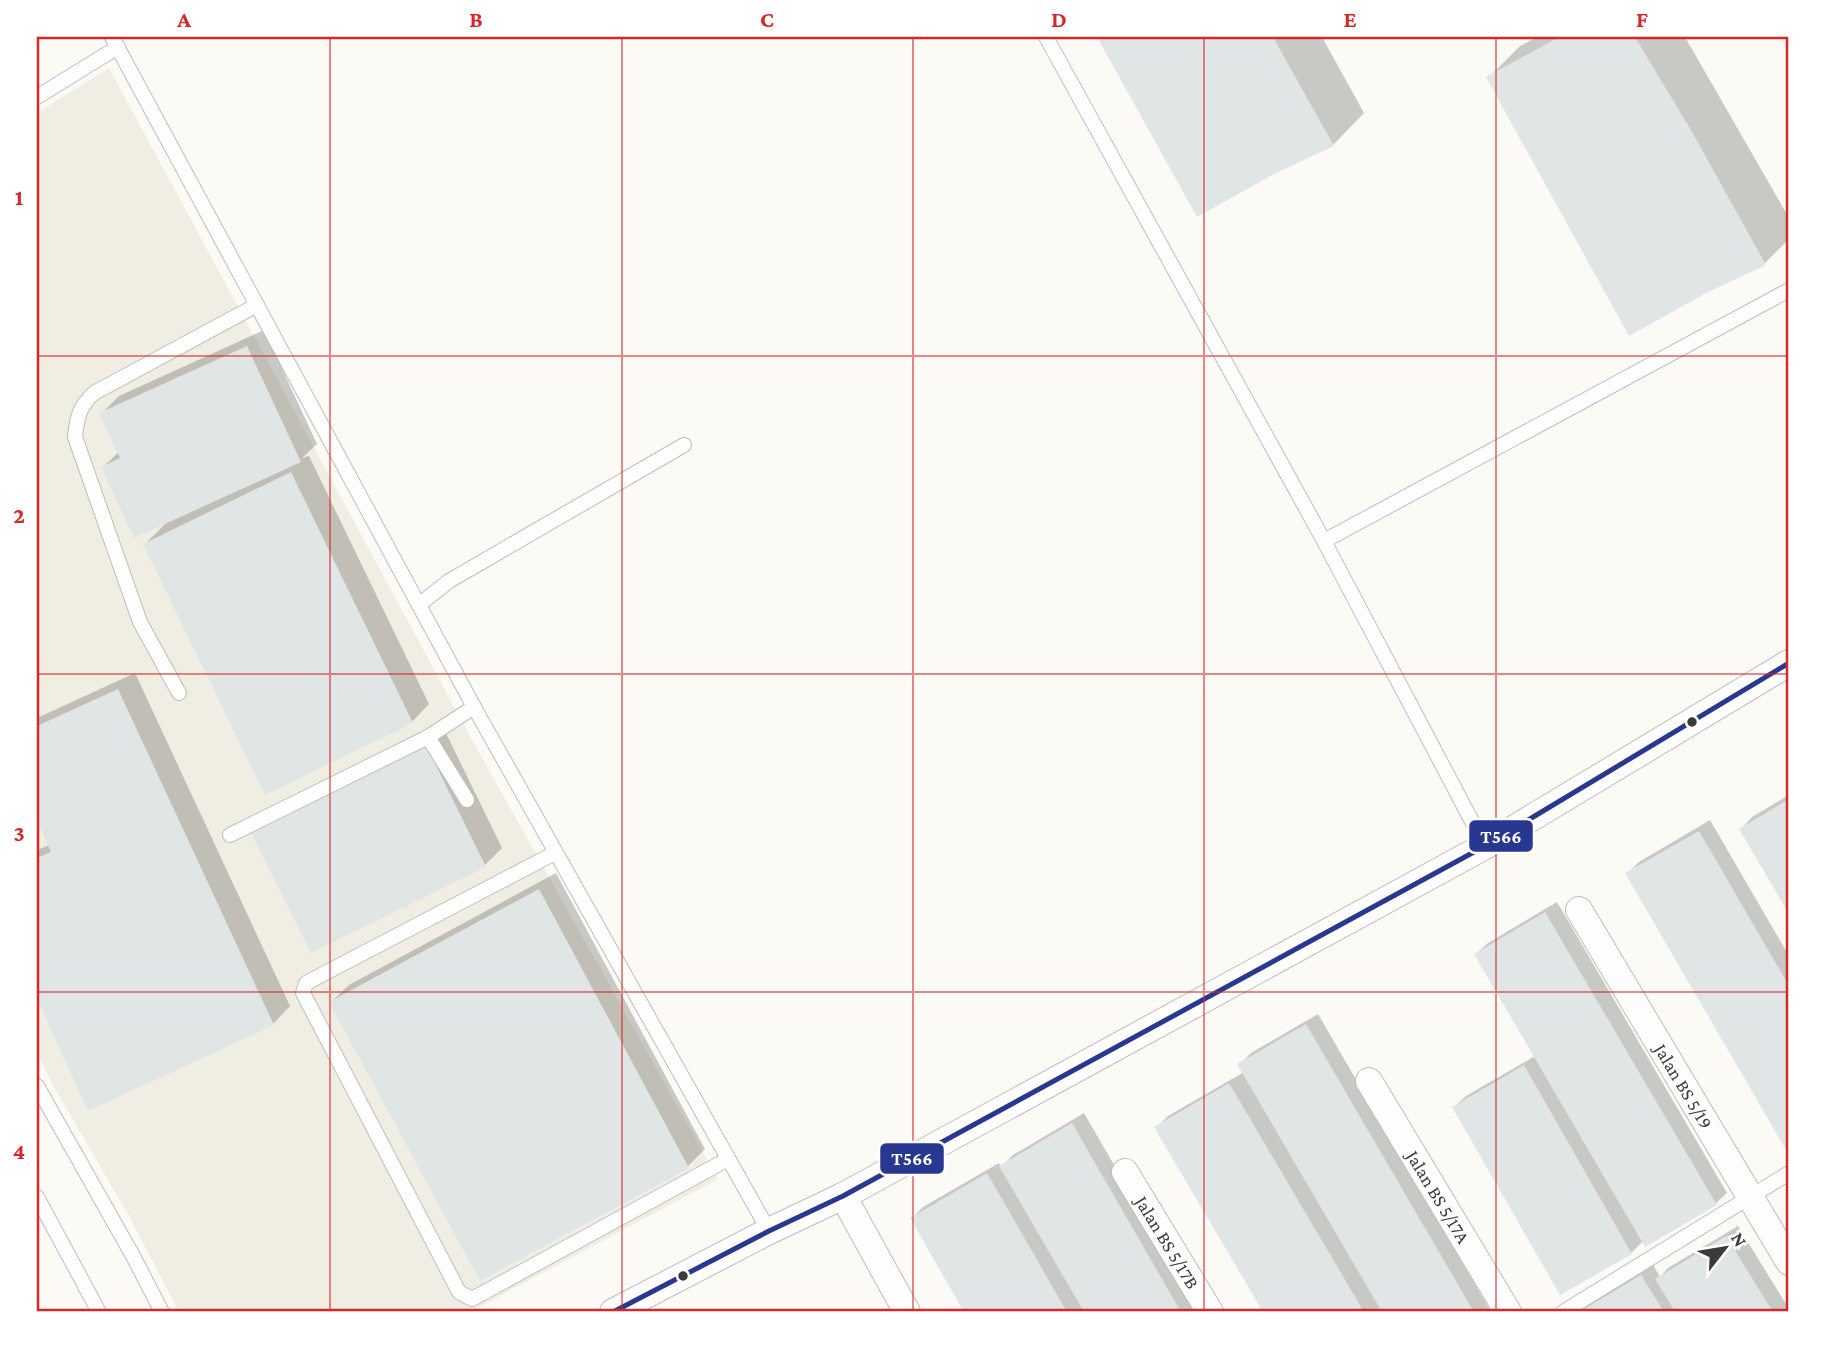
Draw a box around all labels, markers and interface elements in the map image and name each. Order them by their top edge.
text: A [176,6,191,32]
text: B [469,6,483,32]
text: C [760,6,774,32]
text: D [1051,6,1067,32]
text: E [1343,6,1357,32]
text: F [1636,6,1648,32]
text: 1 [15,184,24,210]
text: 2 [13,502,25,528]
unlabelled marker [1685,715,1699,729]
line badge: T566 [1468,819,1534,853]
text: 3 [13,820,25,846]
text: T566 [1480,826,1522,847]
street label: Jalan BS 5/19 [1650,1038,1717,1132]
text: 4 [13,1138,25,1164]
line badge: T566 [879,1142,945,1175]
street label: Jalan BS 5/17A [1402,1145,1475,1247]
text: T566 [891,1148,933,1169]
street label: Jalan BS 5/17B [1130,1190,1204,1292]
north arrow [1689,1212,1759,1282]
text: N [1727,1229,1752,1251]
unlabelled marker [676,1269,690,1283]

